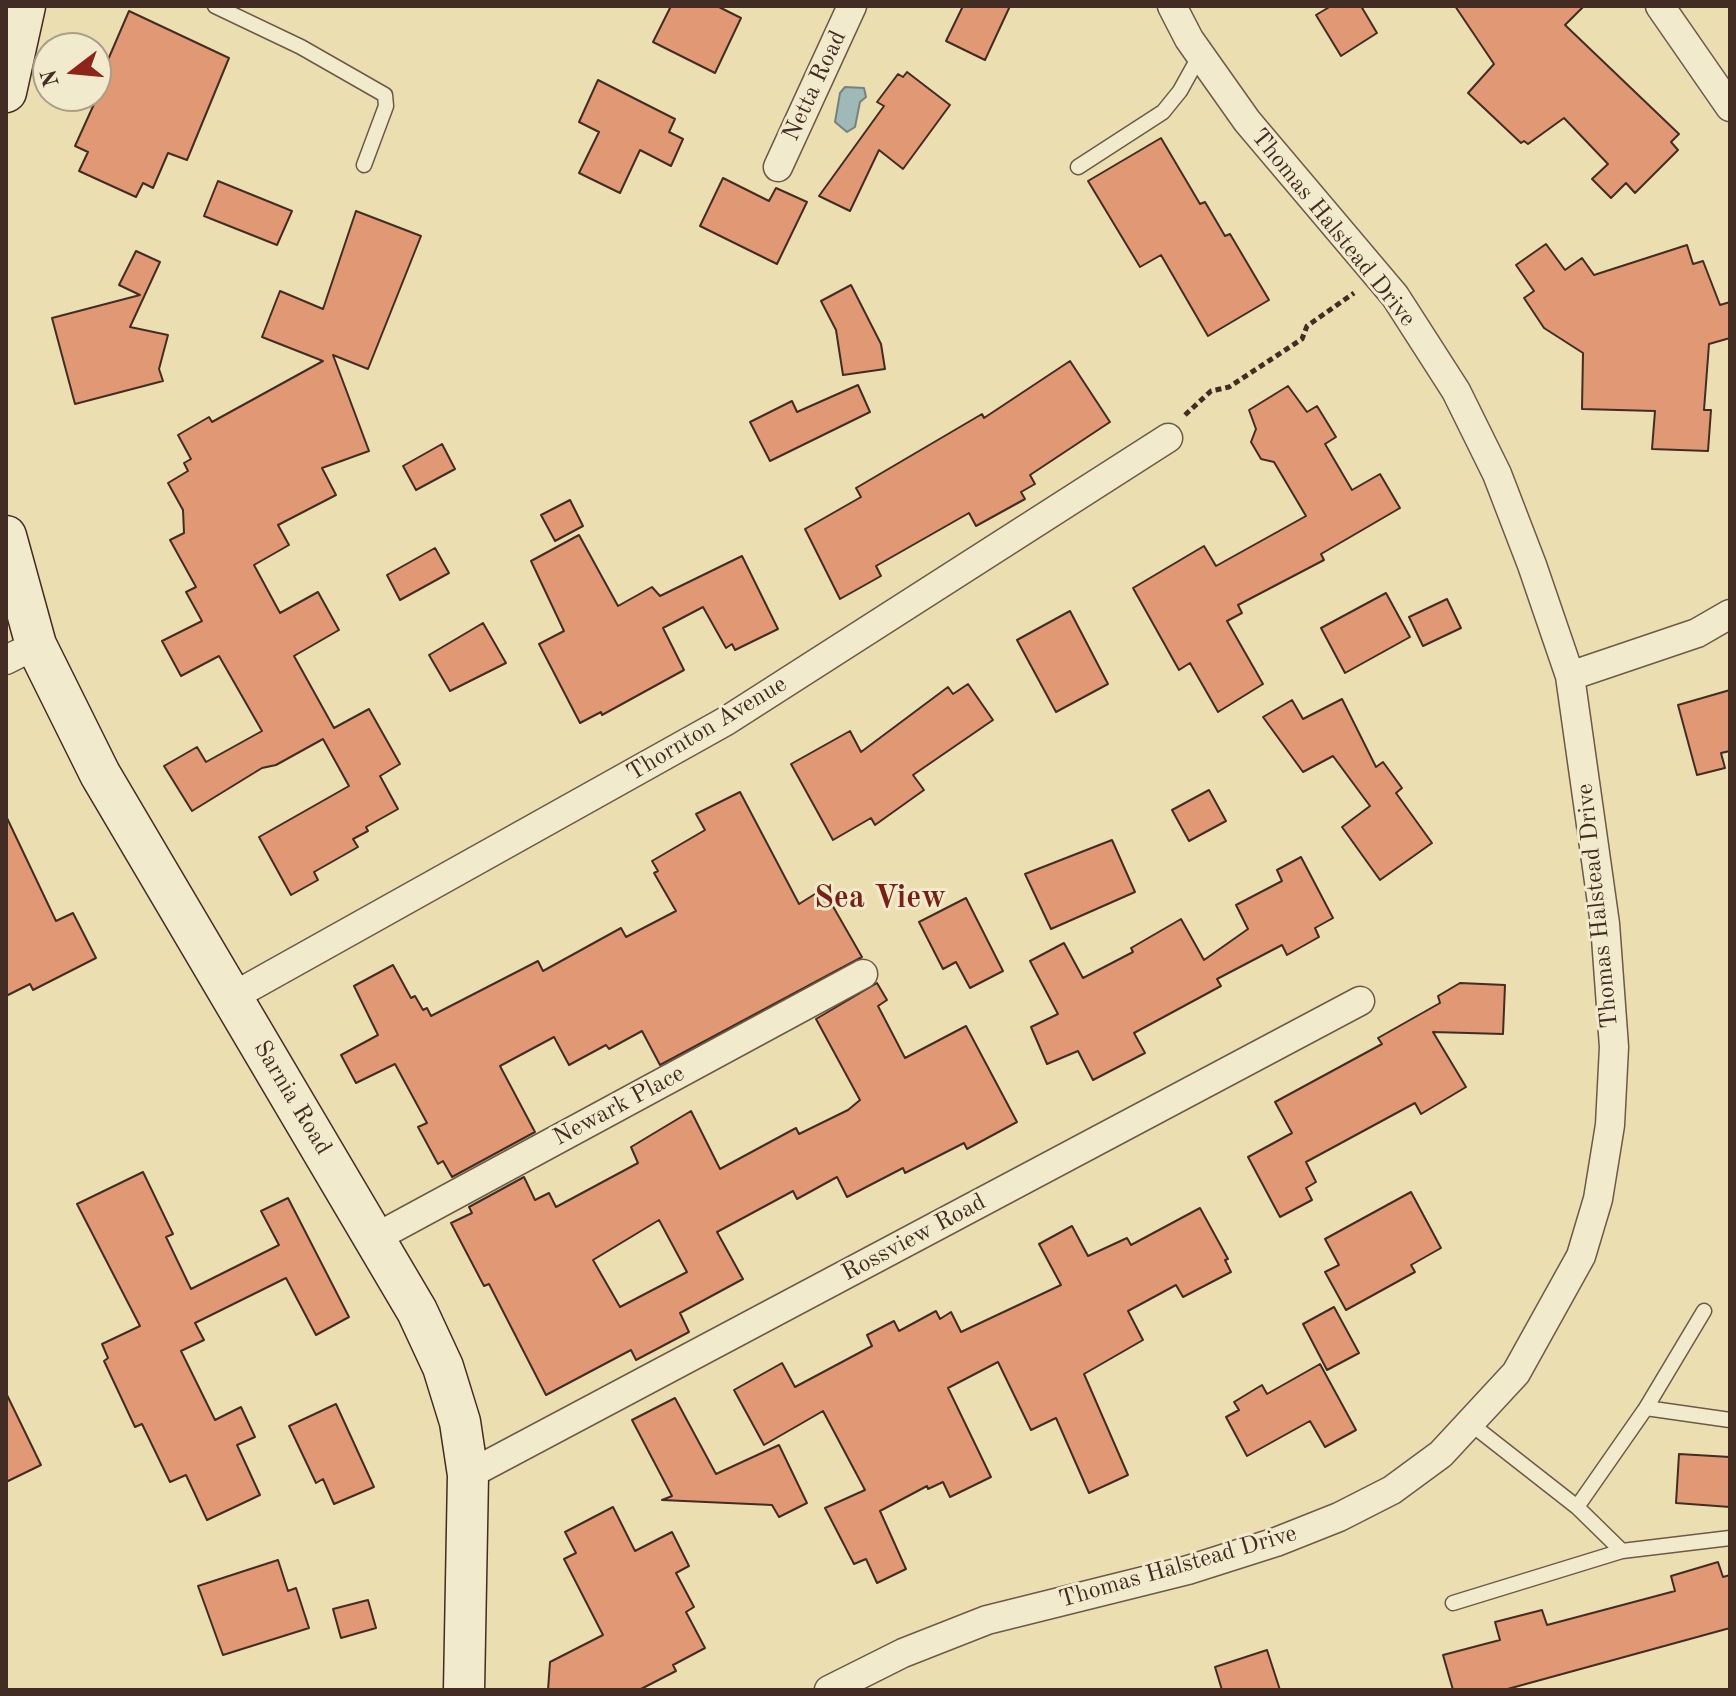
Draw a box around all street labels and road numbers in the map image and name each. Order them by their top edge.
street label: Netta Road [777,26,853,146]
street label: Thomas Halstead Drive [1244,123,1422,333]
street label: Thornton Avenue [622,670,792,788]
street label: Thomas Halstead Drive [1571,782,1625,1030]
street label: Sarnia Road [247,1036,337,1160]
street label: Newark Place [548,1059,690,1153]
street label: Rossview Road [837,1188,991,1288]
street label: Thomas Halstead Drive [1056,1519,1300,1615]

